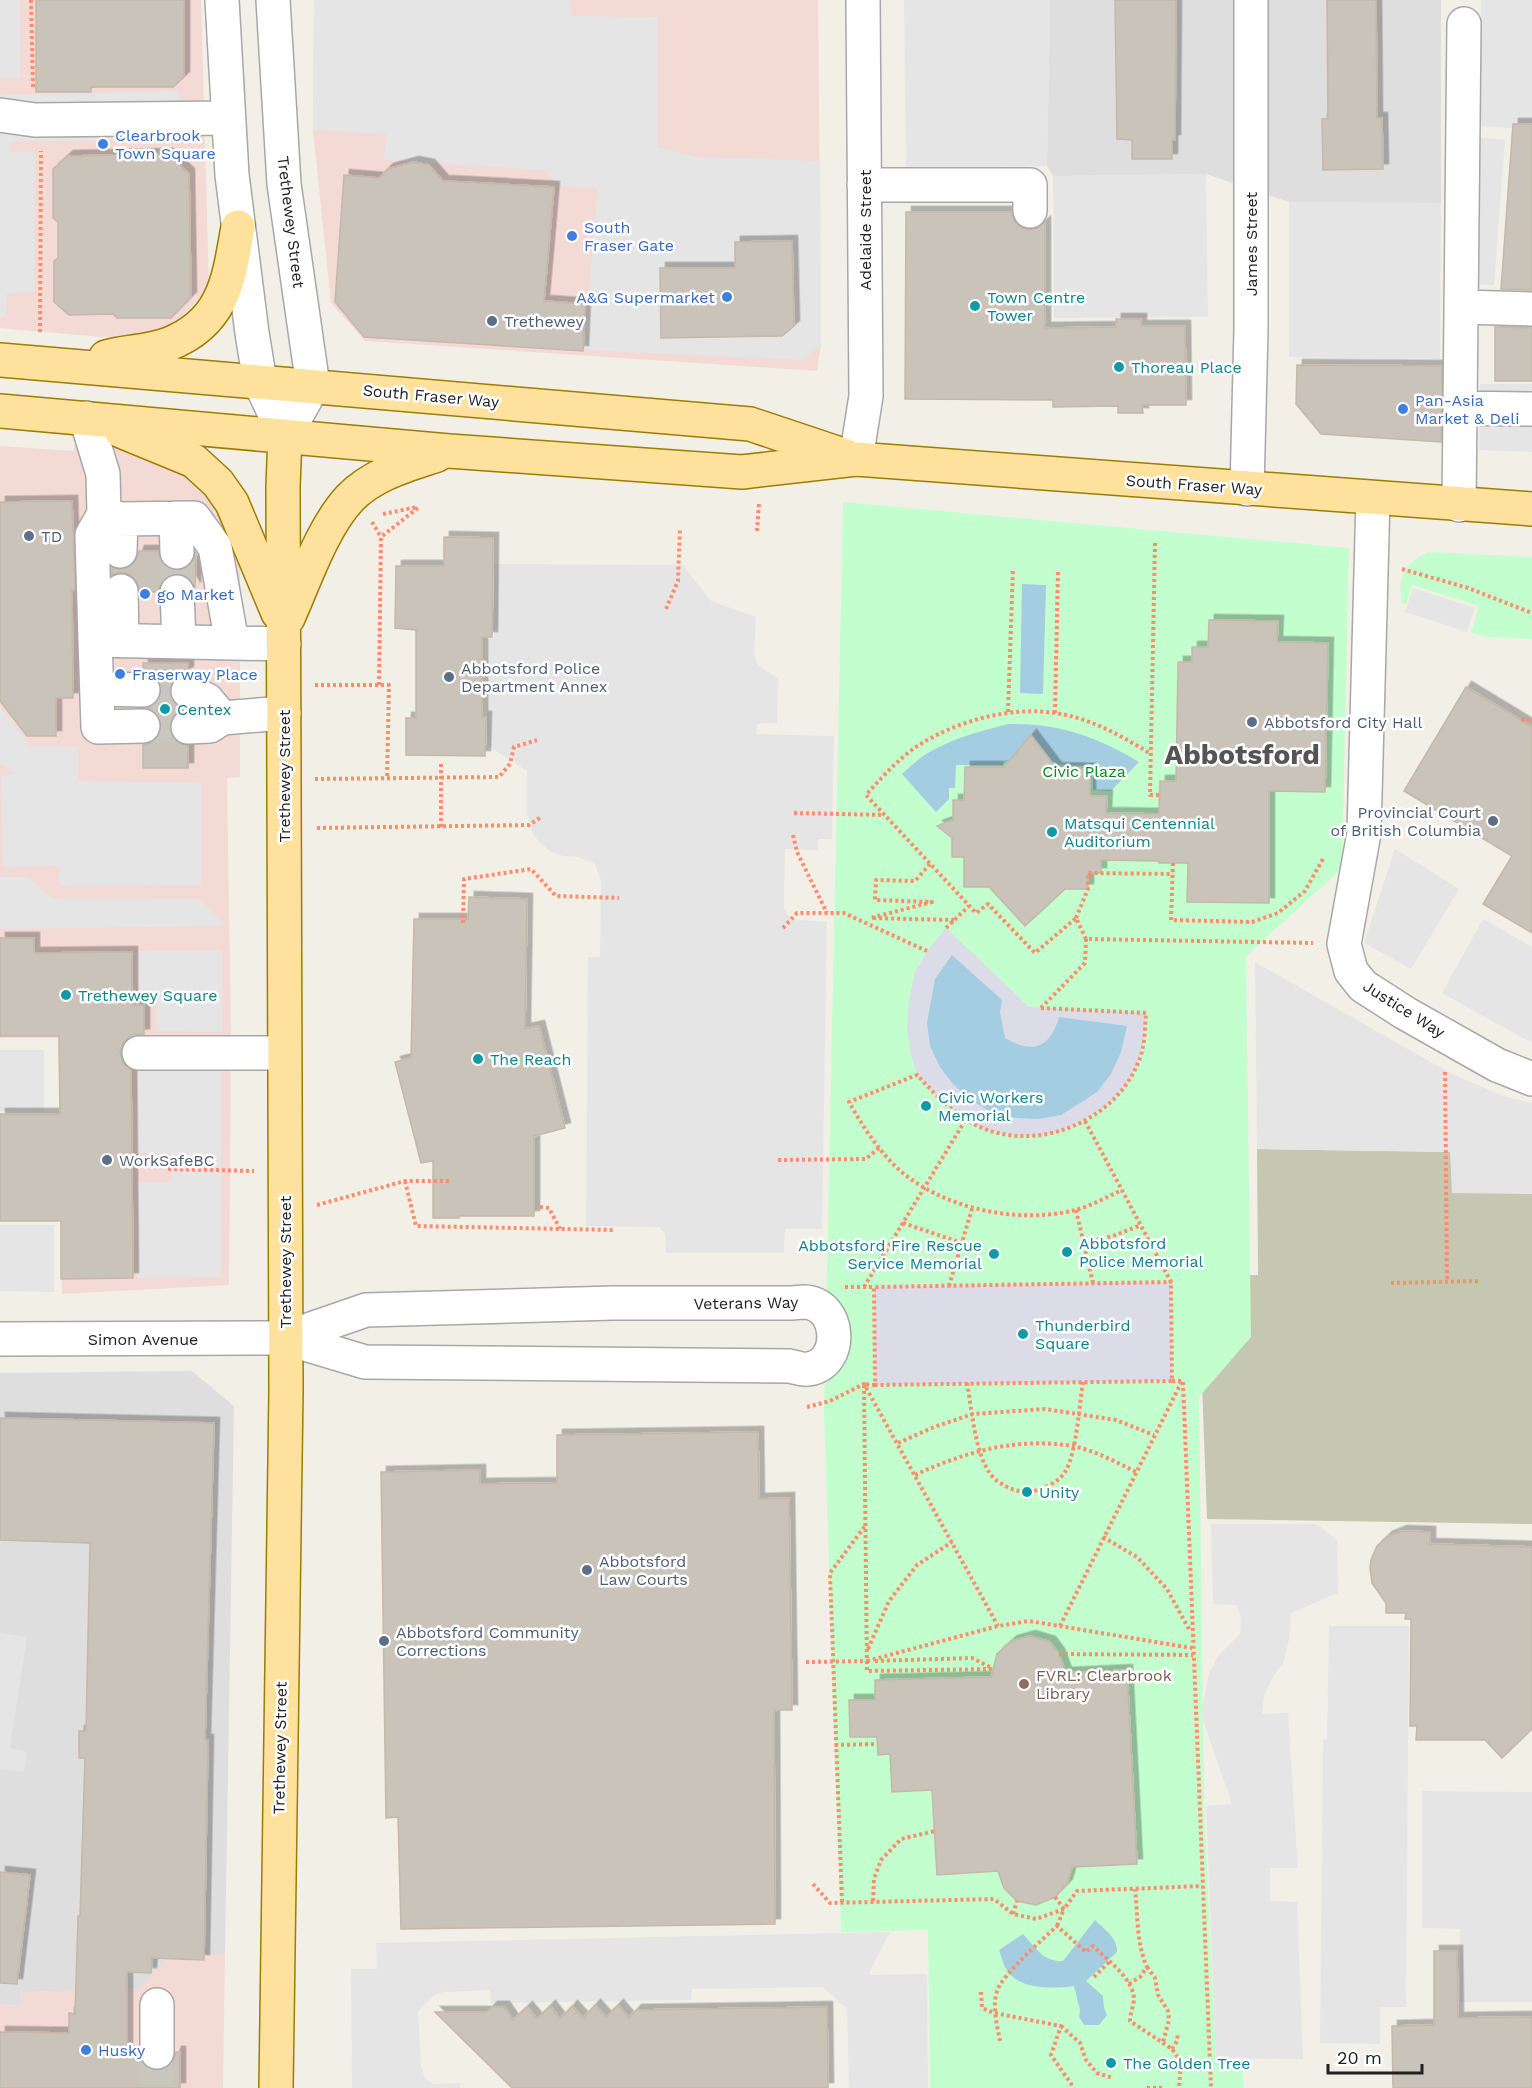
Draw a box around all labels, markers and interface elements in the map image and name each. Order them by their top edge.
place label: Clearbrook Town Square [115,126,216,163]
marker: Clearbrook Town Square [96,137,110,151]
street label: Trethewey Street [273,155,309,289]
street label: Adelaide Street [856,169,875,290]
street label: James Street [1242,192,1261,296]
place label: South Fraser Gate [584,218,674,255]
marker: South Fraser Gate [565,229,579,243]
place label: A&G Supermarket [576,288,715,307]
place label: Town Centre Tower [987,288,1085,325]
marker: A&G Supermarket [720,290,734,304]
marker: Town Centre Tower [968,299,982,313]
place label: Trethewey [504,312,584,331]
marker: Trethewey [485,314,499,328]
place label: Thoreau Place [1131,358,1242,377]
marker: Thoreau Place [1112,360,1126,374]
street label: South Fraser Way [362,381,501,411]
place label: Pan-Asia Market & Deli [1415,391,1519,428]
marker: Pan-Asia Market & Deli [1396,402,1410,416]
street label: South Fraser Way [1125,471,1264,499]
place label: TD [41,527,62,546]
marker: TD [22,529,36,543]
place label: go Market [157,585,234,604]
marker: go Market [138,587,152,601]
place label: Abbotsford Police Department Annex [461,659,607,696]
place label: Fraserway Place [132,665,258,684]
marker: Fraserway Place [113,667,127,681]
marker: Abbotsford Police Department Annex [442,670,456,684]
place label: Centex [177,700,231,719]
marker: Centex [158,702,172,716]
street label: Trethewey Street [275,709,294,842]
place label: Abbotsford City Hall [1264,713,1422,732]
marker: Abbotsford City Hall [1245,715,1259,729]
district label: Abbotsford [1164,738,1320,771]
park label: Civic Plaza [1042,762,1126,781]
place label: Provincial Court of British Columbia [1331,803,1481,840]
place label: Matsqui Centennial Auditorium [1064,814,1215,851]
marker: Provincial Court of British Columbia [1486,814,1500,828]
marker: Matsqui Centennial Auditorium [1045,825,1059,839]
street label: Justice Way [1360,976,1449,1042]
place label: Trethewey Square [78,986,217,1005]
marker: Trethewey Square [59,988,73,1002]
place label: The Reach [490,1050,571,1069]
marker: The Reach [471,1052,485,1066]
place label: Civic Workers Memorial [938,1088,1043,1125]
marker: Civic Workers Memorial [919,1099,933,1113]
place label: WorkSafeBC [119,1151,215,1170]
marker: WorkSafeBC [100,1153,114,1167]
street label: Trethewey Street [276,1195,295,1328]
place label: Abbotsford Police Memorial [1079,1234,1203,1271]
place label: Abbotsford Fire Rescue Service Memorial [798,1236,982,1273]
marker: Abbotsford Police Memorial [1060,1245,1074,1259]
marker: Abbotsford Fire Rescue Service Memorial [987,1247,1001,1261]
street label: Veterans Way [693,1293,799,1313]
place label: Thunderbird Square [1035,1316,1130,1353]
marker: Thunderbird Square [1016,1327,1030,1341]
street label: Simon Avenue [88,1330,198,1349]
place label: Unity [1039,1483,1080,1502]
marker: Unity [1020,1485,1034,1499]
place label: Abbotsford Law Courts [599,1552,688,1589]
marker: Abbotsford Law Courts [580,1563,594,1577]
place label: Abbotsford Community Corrections [396,1623,579,1660]
marker: Abbotsford Community Corrections [377,1634,391,1648]
place label: FVRL: Clearbrook Library [1036,1666,1172,1703]
marker: FVRL: Clearbrook Library [1017,1677,1031,1691]
street label: Trethewey Street [269,1681,291,1815]
scale bar [1328,2037,1422,2075]
place label: Husky [98,2041,146,2060]
marker: Husky [79,2043,93,2057]
text: 20 m [1337,2047,1382,2068]
place label: The Golden Tree [1123,2054,1251,2073]
marker: The Golden Tree [1104,2056,1118,2070]

